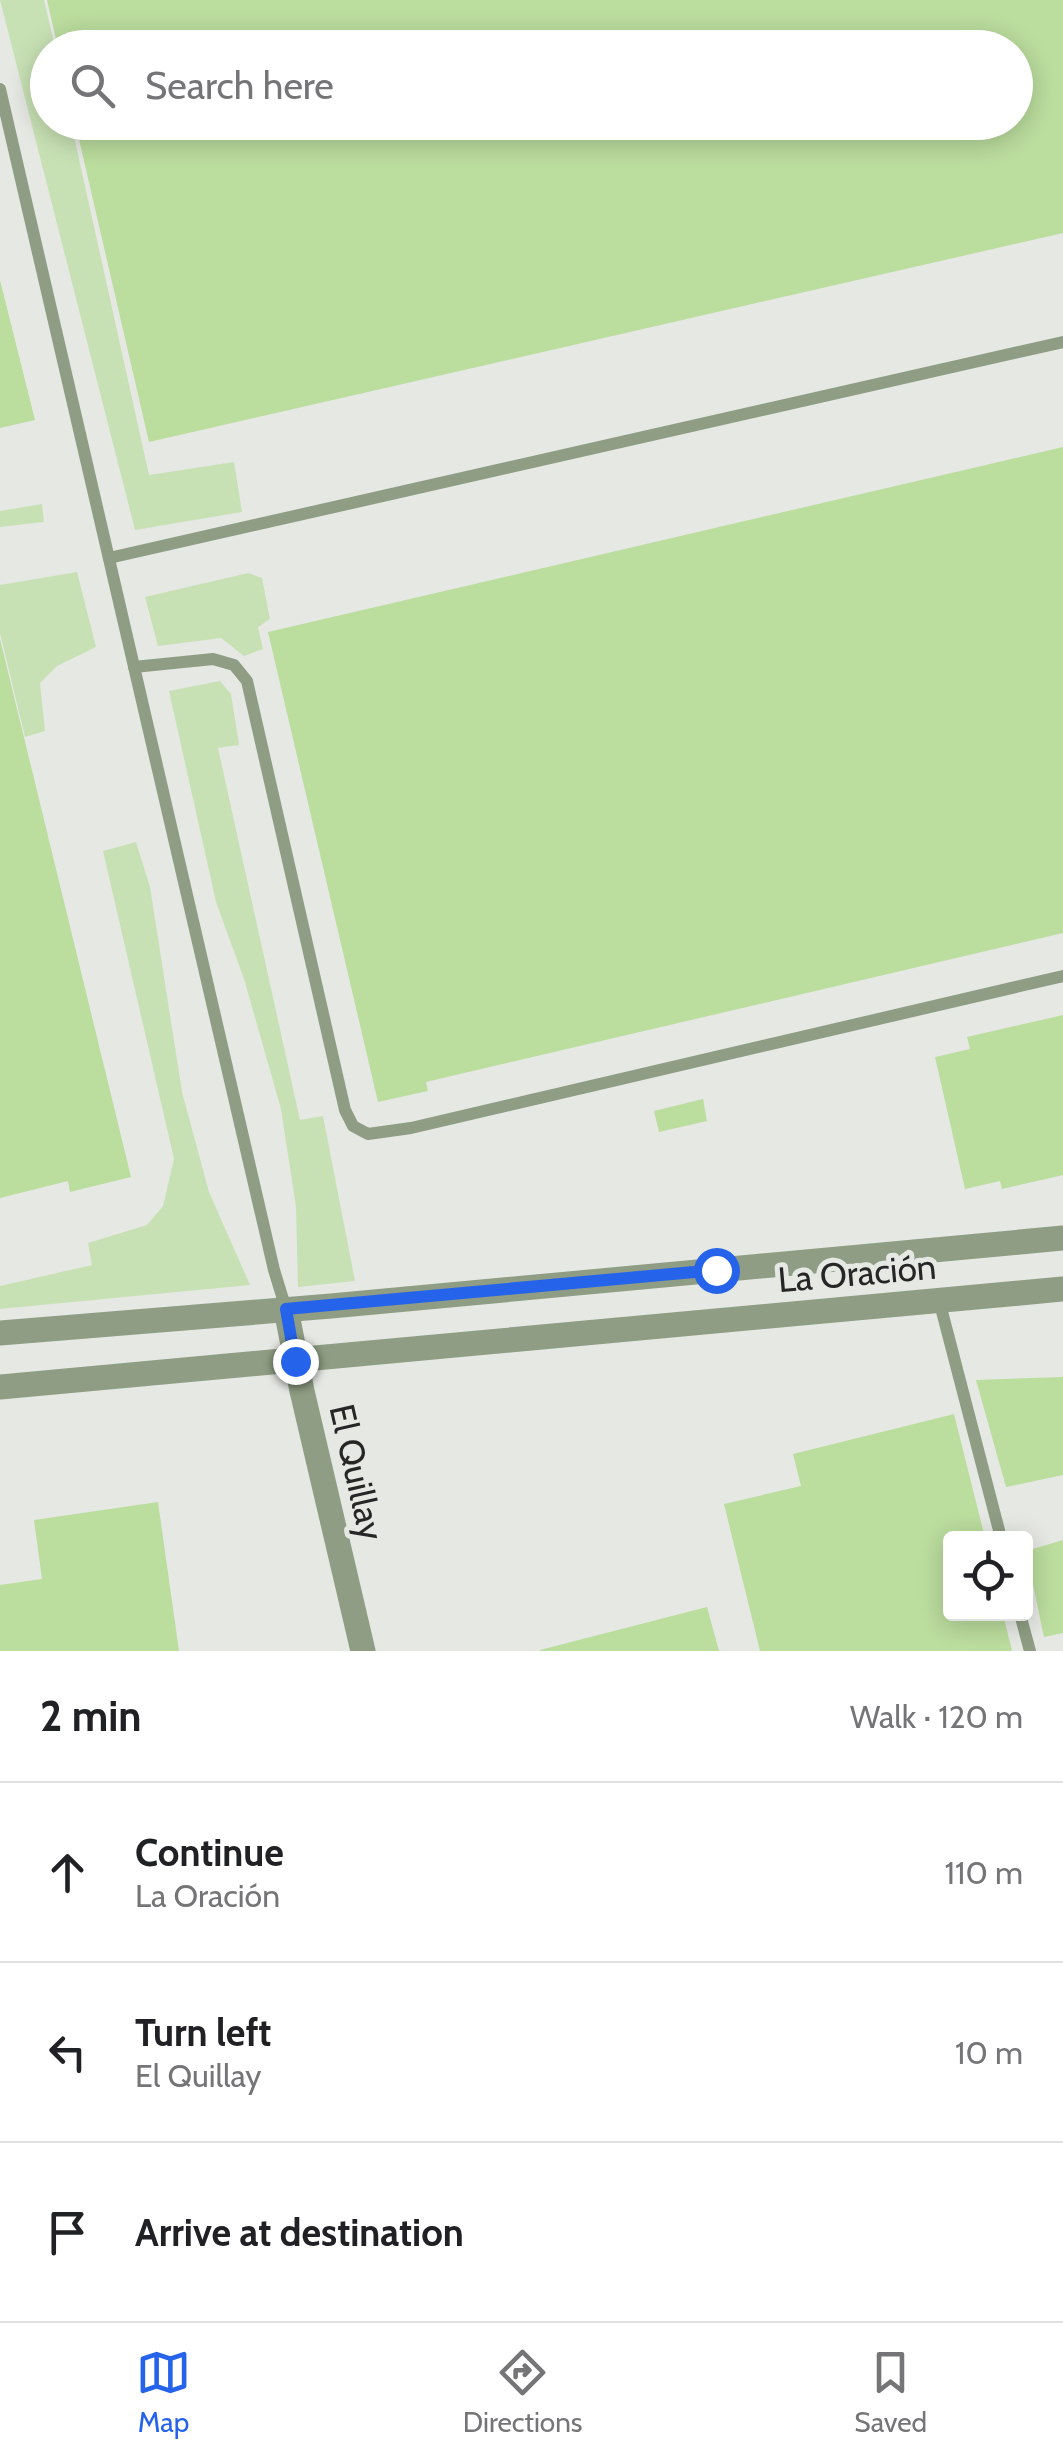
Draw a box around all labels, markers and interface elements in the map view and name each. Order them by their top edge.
search box [30,30,1033,140]
icon: search [65,58,120,113]
text: Search here [145,62,334,109]
street label: La Oración [776,1245,938,1301]
route start [694,1248,740,1294]
route end [273,1339,319,1385]
street label: El Quillay [320,1400,394,1545]
map controls [943,1531,1033,1621]
button: locate [943,1531,1033,1621]
text: 2 min [40,1690,141,1742]
text: Walk · 120 m [850,1697,1023,1736]
text: Continue [135,1829,284,1876]
icon: ahead [40,1845,95,1900]
text: 110 m [945,1853,1023,1892]
text: La Oración [135,1876,280,1915]
text: Turn left [135,2009,271,2056]
icon: left [40,2025,95,2080]
text: 10 m [955,2033,1023,2072]
text: El Quillay [135,2056,262,2095]
icon: arrive [40,2205,95,2260]
text: Arrive at destination [135,2209,464,2256]
tab: Map [136,2345,191,2439]
tab: Directions [463,2345,582,2439]
tab: Saved [854,2345,927,2439]

